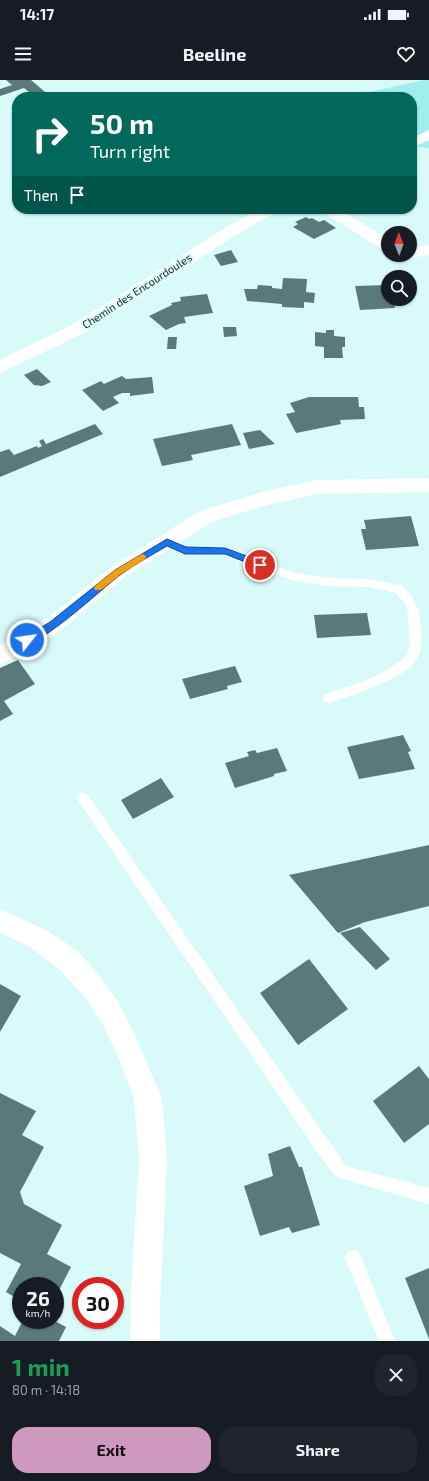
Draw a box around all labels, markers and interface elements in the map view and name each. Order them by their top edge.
text: 14:17 [20,5,54,23]
icon: menu [12,43,34,65]
text: Beeline [183,43,246,65]
icon: heart [395,43,417,65]
text: 50 m [90,106,154,140]
icon: right [24,108,76,160]
text: Turn right [90,140,170,162]
icon: arrive [66,184,88,206]
text: Then [24,186,58,204]
north arrow [381,226,417,262]
map controls [381,226,417,306]
street label: Chemin des Encourdoules [79,250,194,331]
button: search [381,270,417,306]
pin [243,548,277,582]
icon: arrive [249,554,271,576]
position arrow [6,619,48,661]
speed limit sign: 30 [72,1277,124,1329]
text: 26 [26,1286,50,1310]
text: km/h [26,1307,50,1319]
text: 1 min [12,1352,70,1381]
button: close [375,1354,417,1396]
text: 80 m · 14:18 [12,1382,80,1398]
button: Exit [12,1427,211,1473]
button: Share [219,1427,417,1473]

